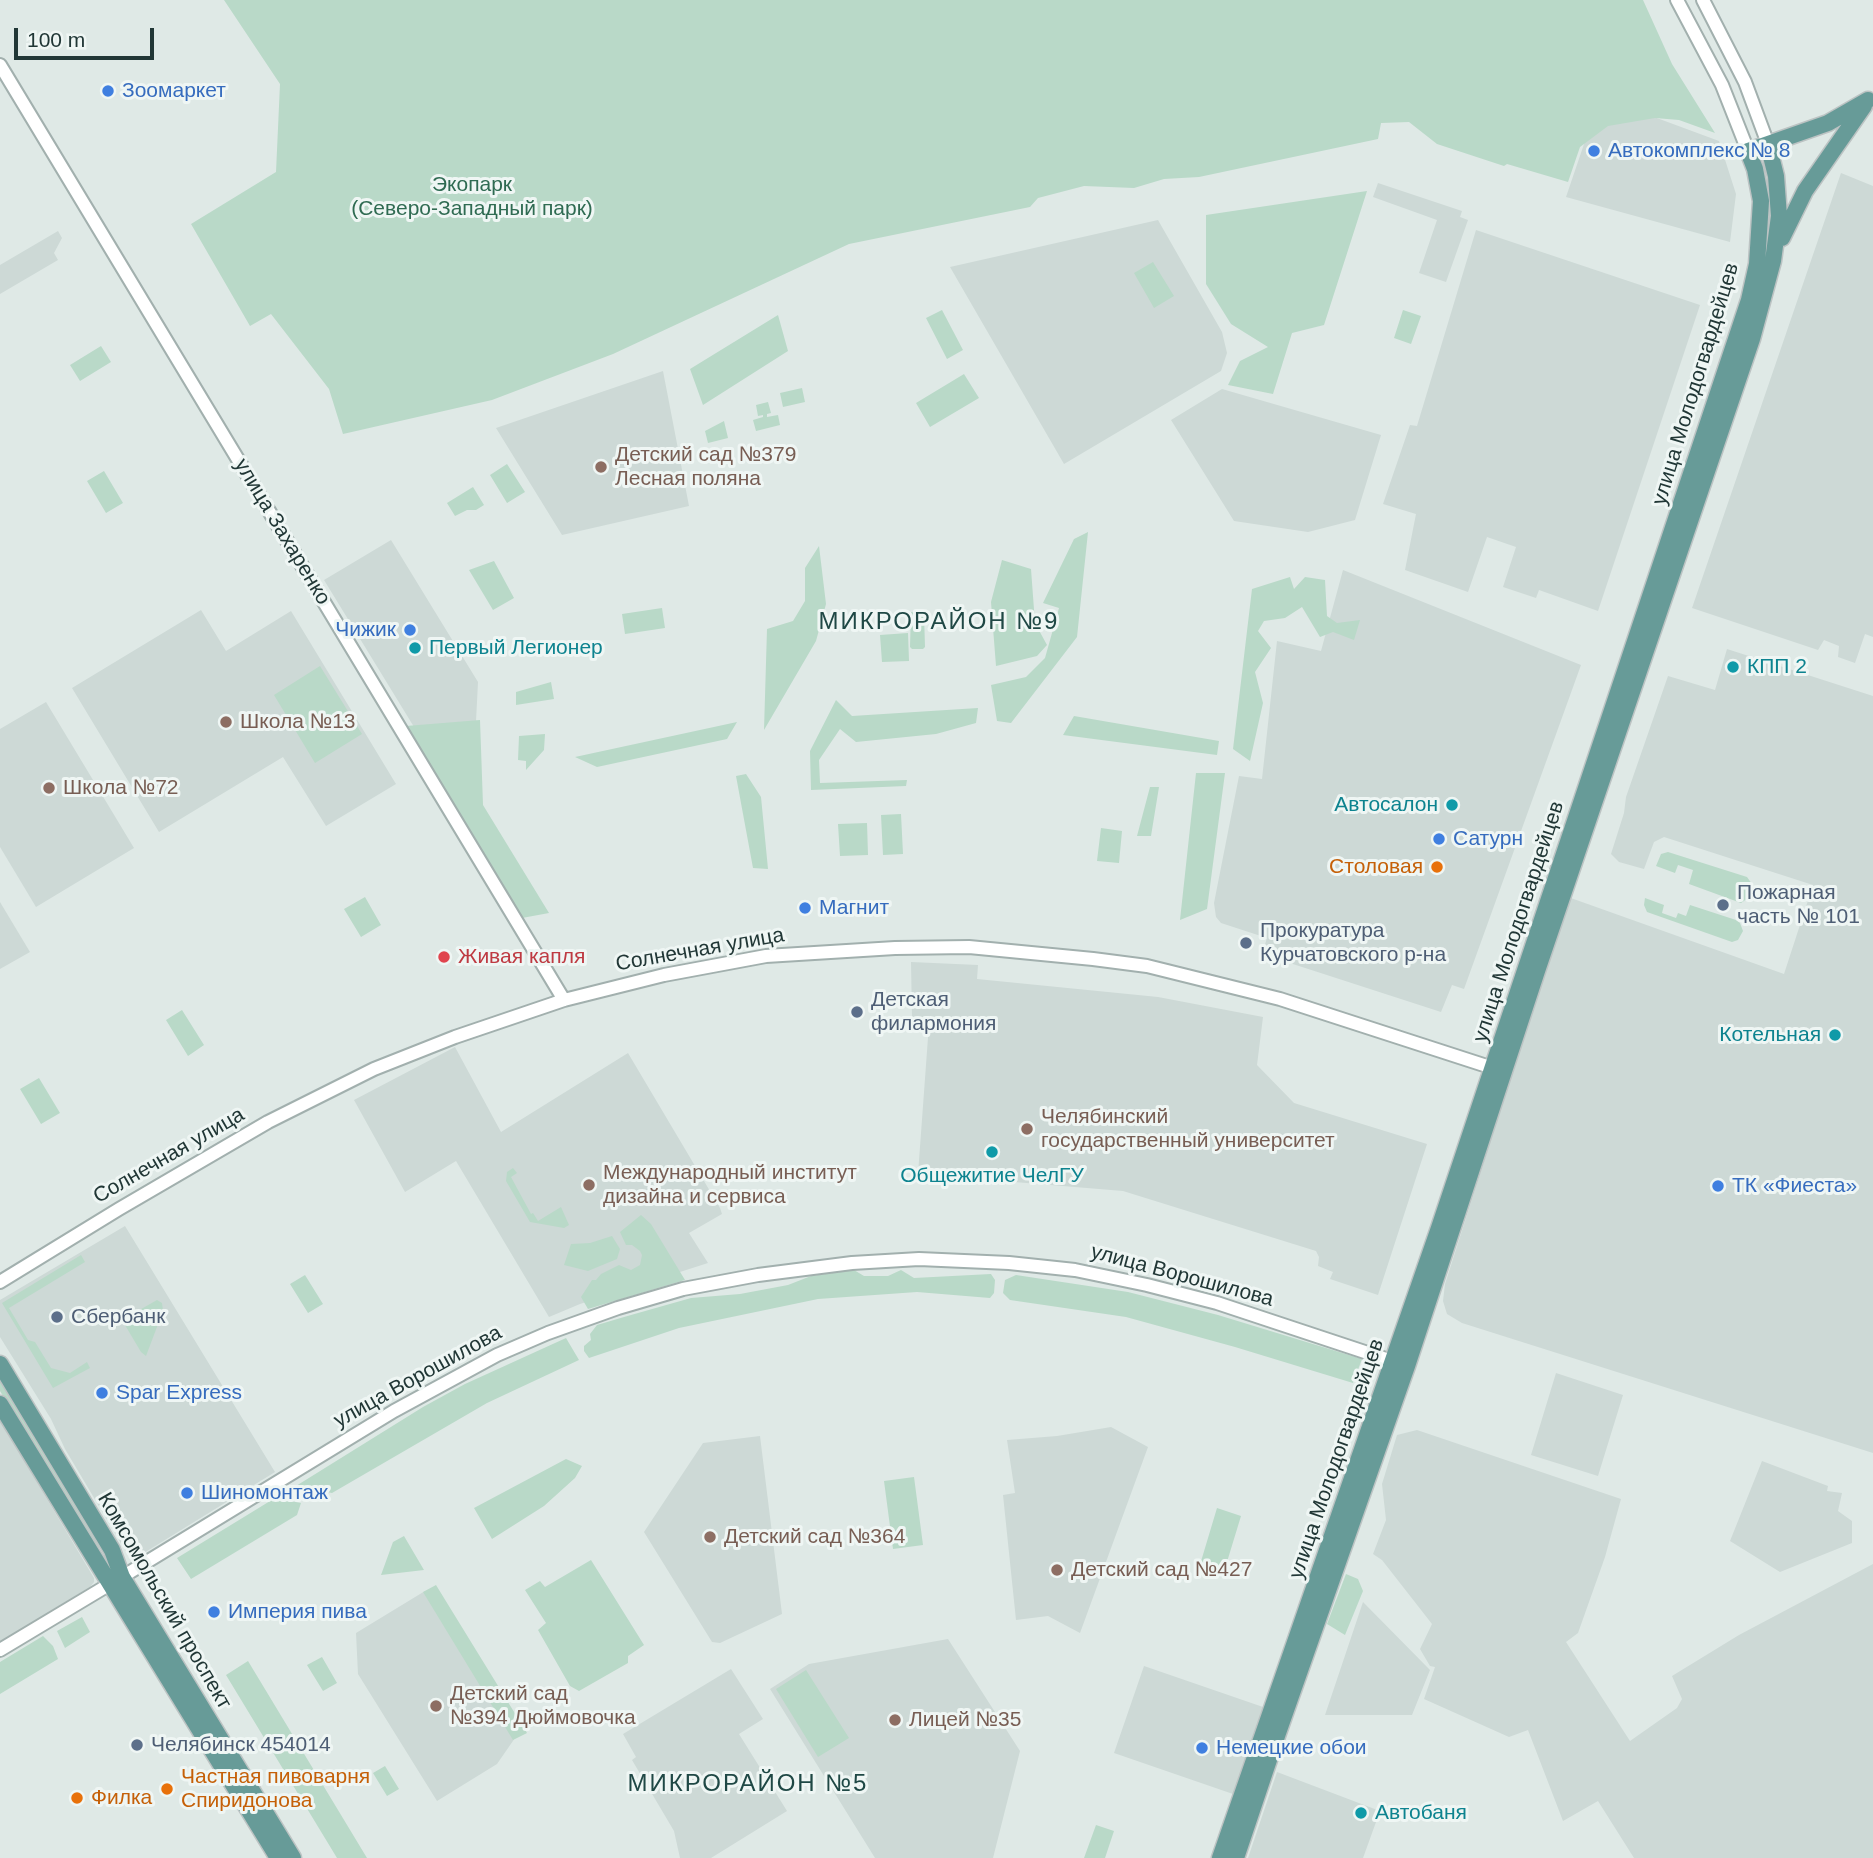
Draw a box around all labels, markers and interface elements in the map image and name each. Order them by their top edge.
scale bar [18,14,158,58]
text: 100 m [27,28,85,51]
place label: Зоомаркет [122,78,226,104]
marker: Зоомаркет [100,83,116,99]
place label: Автокомплекс № 8 [1608,138,1790,164]
marker: Автокомплекс № 8 [1586,143,1602,159]
park label: Экопарк (Северо-Западный парк) [351,172,593,222]
street label: улица Молодогвардейцев [1647,260,1745,508]
place label: Детский сад №379 Лесная поляна [615,442,796,492]
street label: улица Захаренко [228,454,336,610]
marker: Детский сад №379 Лесная поляна [593,459,609,475]
district label: МИКРОРАЙОН №9 [820,608,1058,636]
place label: Чижик [335,617,396,643]
marker: Чижик [402,622,418,638]
place label: Первый Легионер [429,635,603,661]
marker: Первый Легионер [407,640,423,656]
place label: КПП 2 [1747,654,1807,680]
marker: КПП 2 [1725,659,1741,675]
place label: Школа №13 [240,709,356,735]
marker: Школа №13 [218,714,234,730]
place label: Школа №72 [63,775,179,801]
marker: Школа №72 [41,780,57,796]
place label: Автосалон [1334,792,1438,818]
marker: Автосалон [1444,797,1460,813]
street label: улица Молодогвардейцев [1468,798,1570,1046]
place label: Сатурн [1453,826,1523,852]
marker: Сатурн [1431,831,1447,847]
place label: Столовая [1329,854,1423,880]
marker: Столовая [1429,859,1445,875]
place label: Пожарная часть № 101 [1737,880,1860,930]
place label: Магнит [819,895,889,921]
marker: Пожарная часть № 101 [1715,897,1731,913]
marker: Магнит [797,900,813,916]
place label: Прокуратура Курчатовского р-на [1260,918,1446,968]
street label: Солнечная улица [614,923,786,977]
marker: Прокуратура Курчатовского р-на [1238,935,1254,951]
place label: Живая капля [458,944,585,970]
marker: Живая капля [436,949,452,965]
place label: Детская филармония [871,987,996,1037]
marker: Детская филармония [849,1004,865,1020]
place label: Котельная [1719,1022,1821,1048]
marker: Котельная [1827,1027,1843,1043]
street label: Солнечная улица [89,1102,249,1210]
place label: Челябинский государственный университет [1041,1104,1335,1154]
marker: Челябинский государственный университет [1019,1121,1035,1137]
marker: Общежитие ЧелГУ [984,1144,1000,1160]
place label: Международный институт дизайна и сервиса [603,1160,857,1210]
place label: Общежитие ЧелГУ [900,1163,1084,1189]
place label: ТК «Фиеста» [1732,1173,1857,1199]
marker: Международный институт дизайна и сервиса [581,1177,597,1193]
marker: ТК «Фиеста» [1710,1178,1726,1194]
street label: улица Ворошилова [1088,1240,1276,1312]
place label: Сбербанк [71,1304,165,1330]
marker: Сбербанк [49,1309,65,1325]
street label: улица Ворошилова [330,1320,506,1434]
street label: улица Молодогвардейцев [1284,1336,1390,1582]
place label: Spar Express [116,1380,242,1406]
marker: Spar Express [94,1385,110,1401]
place label: Шиномонтаж [201,1480,328,1506]
marker: Шиномонтаж [179,1485,195,1501]
street label: Комсомольский проспект [92,1488,236,1714]
place label: Детский сад №364 [724,1524,905,1550]
marker: Детский сад №364 [702,1529,718,1545]
place label: Детский сад №427 [1071,1557,1252,1583]
marker: Детский сад №427 [1049,1562,1065,1578]
place label: Империя пива [228,1599,367,1625]
marker: Империя пива [206,1604,222,1620]
place label: Детский сад №394 Дюймовочка [450,1681,636,1731]
marker: Детский сад №394 Дюймовочка [428,1698,444,1714]
place label: Лицей №35 [909,1707,1021,1733]
marker: Лицей №35 [887,1712,903,1728]
place label: Челябинск 454014 [151,1732,331,1758]
place label: Немецкие обои [1216,1735,1367,1761]
marker: Челябинск 454014 [129,1737,145,1753]
marker: Немецкие обои [1194,1740,1210,1756]
place label: Частная пивоварня Спиридонова [181,1764,370,1814]
district label: МИКРОРАЙОН №5 [629,1770,867,1798]
marker: Частная пивоварня Спиридонова [159,1781,175,1797]
place label: Филка [91,1785,152,1811]
marker: Филка [69,1790,85,1806]
place label: Автобаня [1375,1800,1467,1826]
marker: Автобаня [1353,1805,1369,1821]

